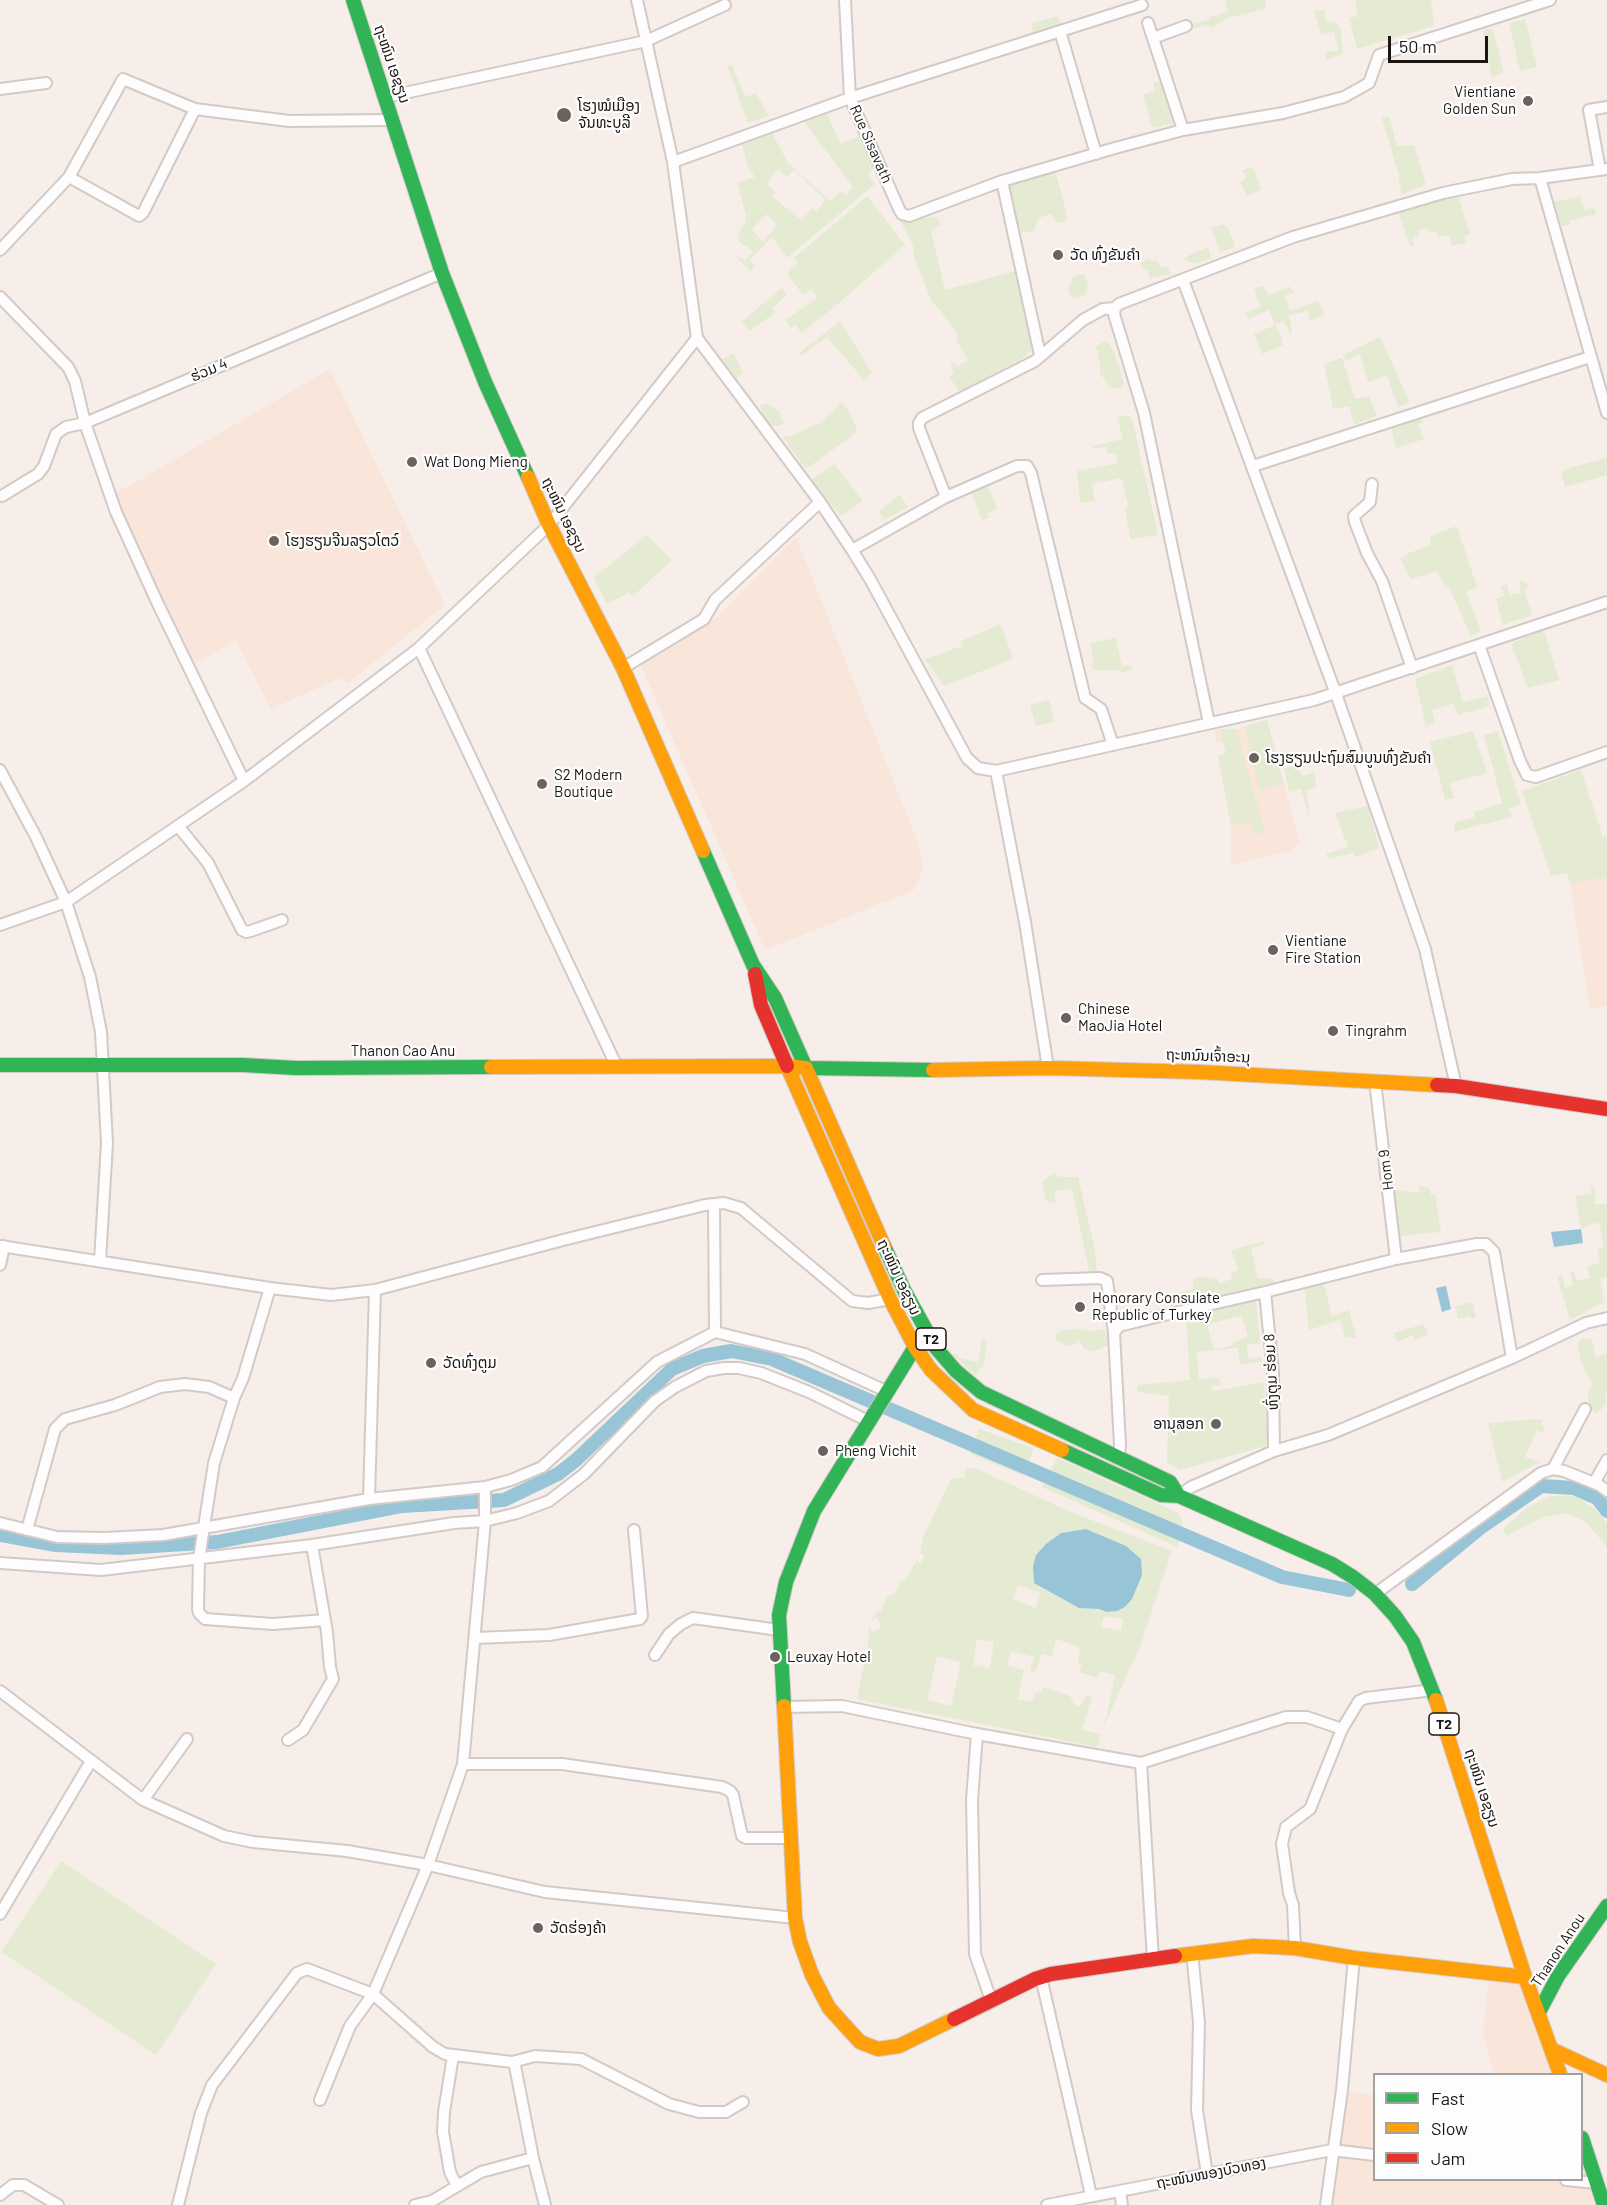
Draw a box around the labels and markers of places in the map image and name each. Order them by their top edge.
place label: Vientiane Golden Sun [1443,83,1516,118]
marker: Vientiane Golden Sun [1521,94,1535,108]
place label: ໂຮງໝໍເມືອງ ຈັນທະບູລີ [578,97,640,132]
marker: ໂຮງໝໍເມືອງ ຈັນທະບູລີ [555,106,573,124]
place label: ວັດ ທົ່ງຂັນຄຳ [1070,246,1140,264]
marker: ວັດ ທົ່ງຂັນຄຳ [1051,248,1065,262]
place label: Wat Dong Mieng [424,453,528,471]
marker: Wat Dong Mieng [405,455,419,469]
place label: ໂຮງຮຽນຈີນລຽວໂຕວ໌ [286,532,399,550]
marker: ໂຮງຮຽນຈີນລຽວໂຕວ໌ [267,534,281,548]
place label: ໂຮງຮຽນປະຖົມສົມບູນທົ່ງຂັນຄຳ [1266,749,1431,767]
marker: ໂຮງຮຽນປະຖົມສົມບູນທົ່ງຂັນຄຳ [1247,751,1261,765]
place label: S2 Modern Boutique [554,766,622,801]
marker: S2 Modern Boutique [535,777,549,791]
place label: Vientiane Fire Station [1285,932,1361,967]
marker: Vientiane Fire Station [1266,943,1280,957]
place label: Chinese MaoJia Hotel [1078,1000,1162,1035]
marker: Chinese MaoJia Hotel [1059,1011,1073,1025]
place label: Tingrahm [1345,1022,1407,1040]
marker: Tingrahm [1326,1024,1340,1038]
place label: Honorary Consulate Republic of Turkey [1092,1289,1220,1324]
marker: Honorary Consulate Republic of Turkey [1073,1300,1087,1314]
place label: ວັດທົ່ງຕູມ [443,1354,497,1372]
marker: ວັດທົ່ງຕູມ [424,1356,438,1370]
place label: ອານຸສອກ [1153,1415,1204,1433]
marker: ອານຸສອກ [1209,1417,1223,1431]
place label: Pheng Vichit [835,1442,917,1460]
marker: Pheng Vichit [816,1444,830,1458]
place label: Leuxay Hotel [787,1648,871,1666]
marker: Leuxay Hotel [768,1650,782,1664]
place label: ວັດຮ່ອງຄ້າ [550,1919,606,1937]
marker: ວັດຮ່ອງຄ້າ [531,1921,545,1935]

